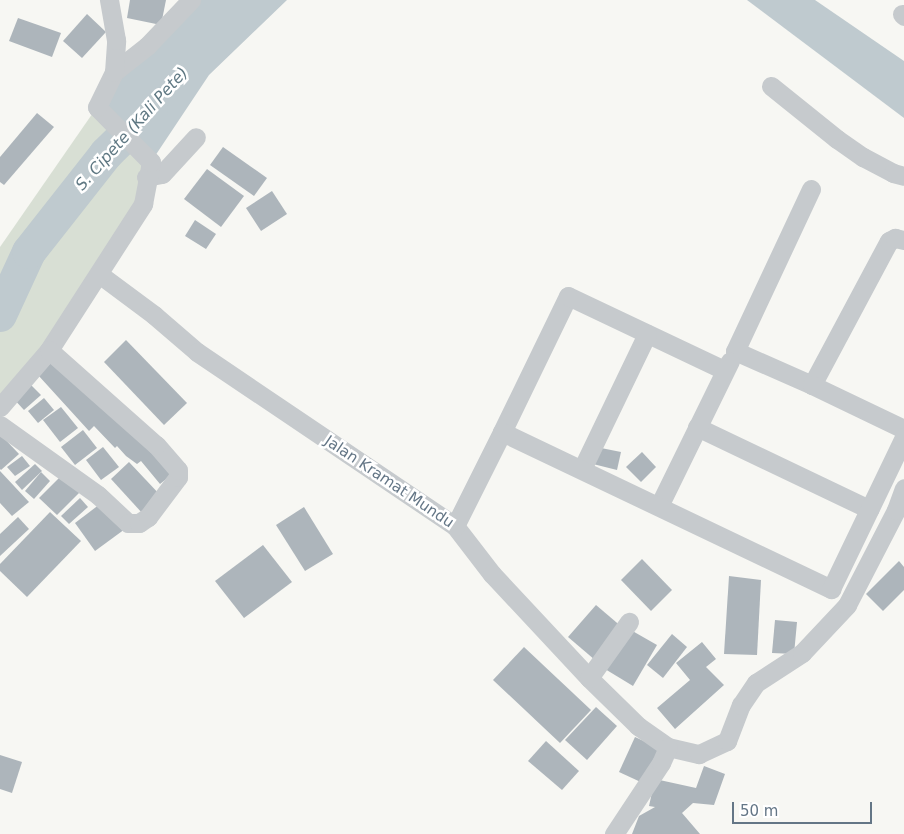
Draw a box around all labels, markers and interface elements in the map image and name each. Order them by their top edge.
water label: S. Cipete (Kali Pete) [72,64,192,194]
street label: Jalan Kramat Mundu [321,432,457,532]
scale bar [734,792,874,824]
text: 50 m [740,802,778,820]

